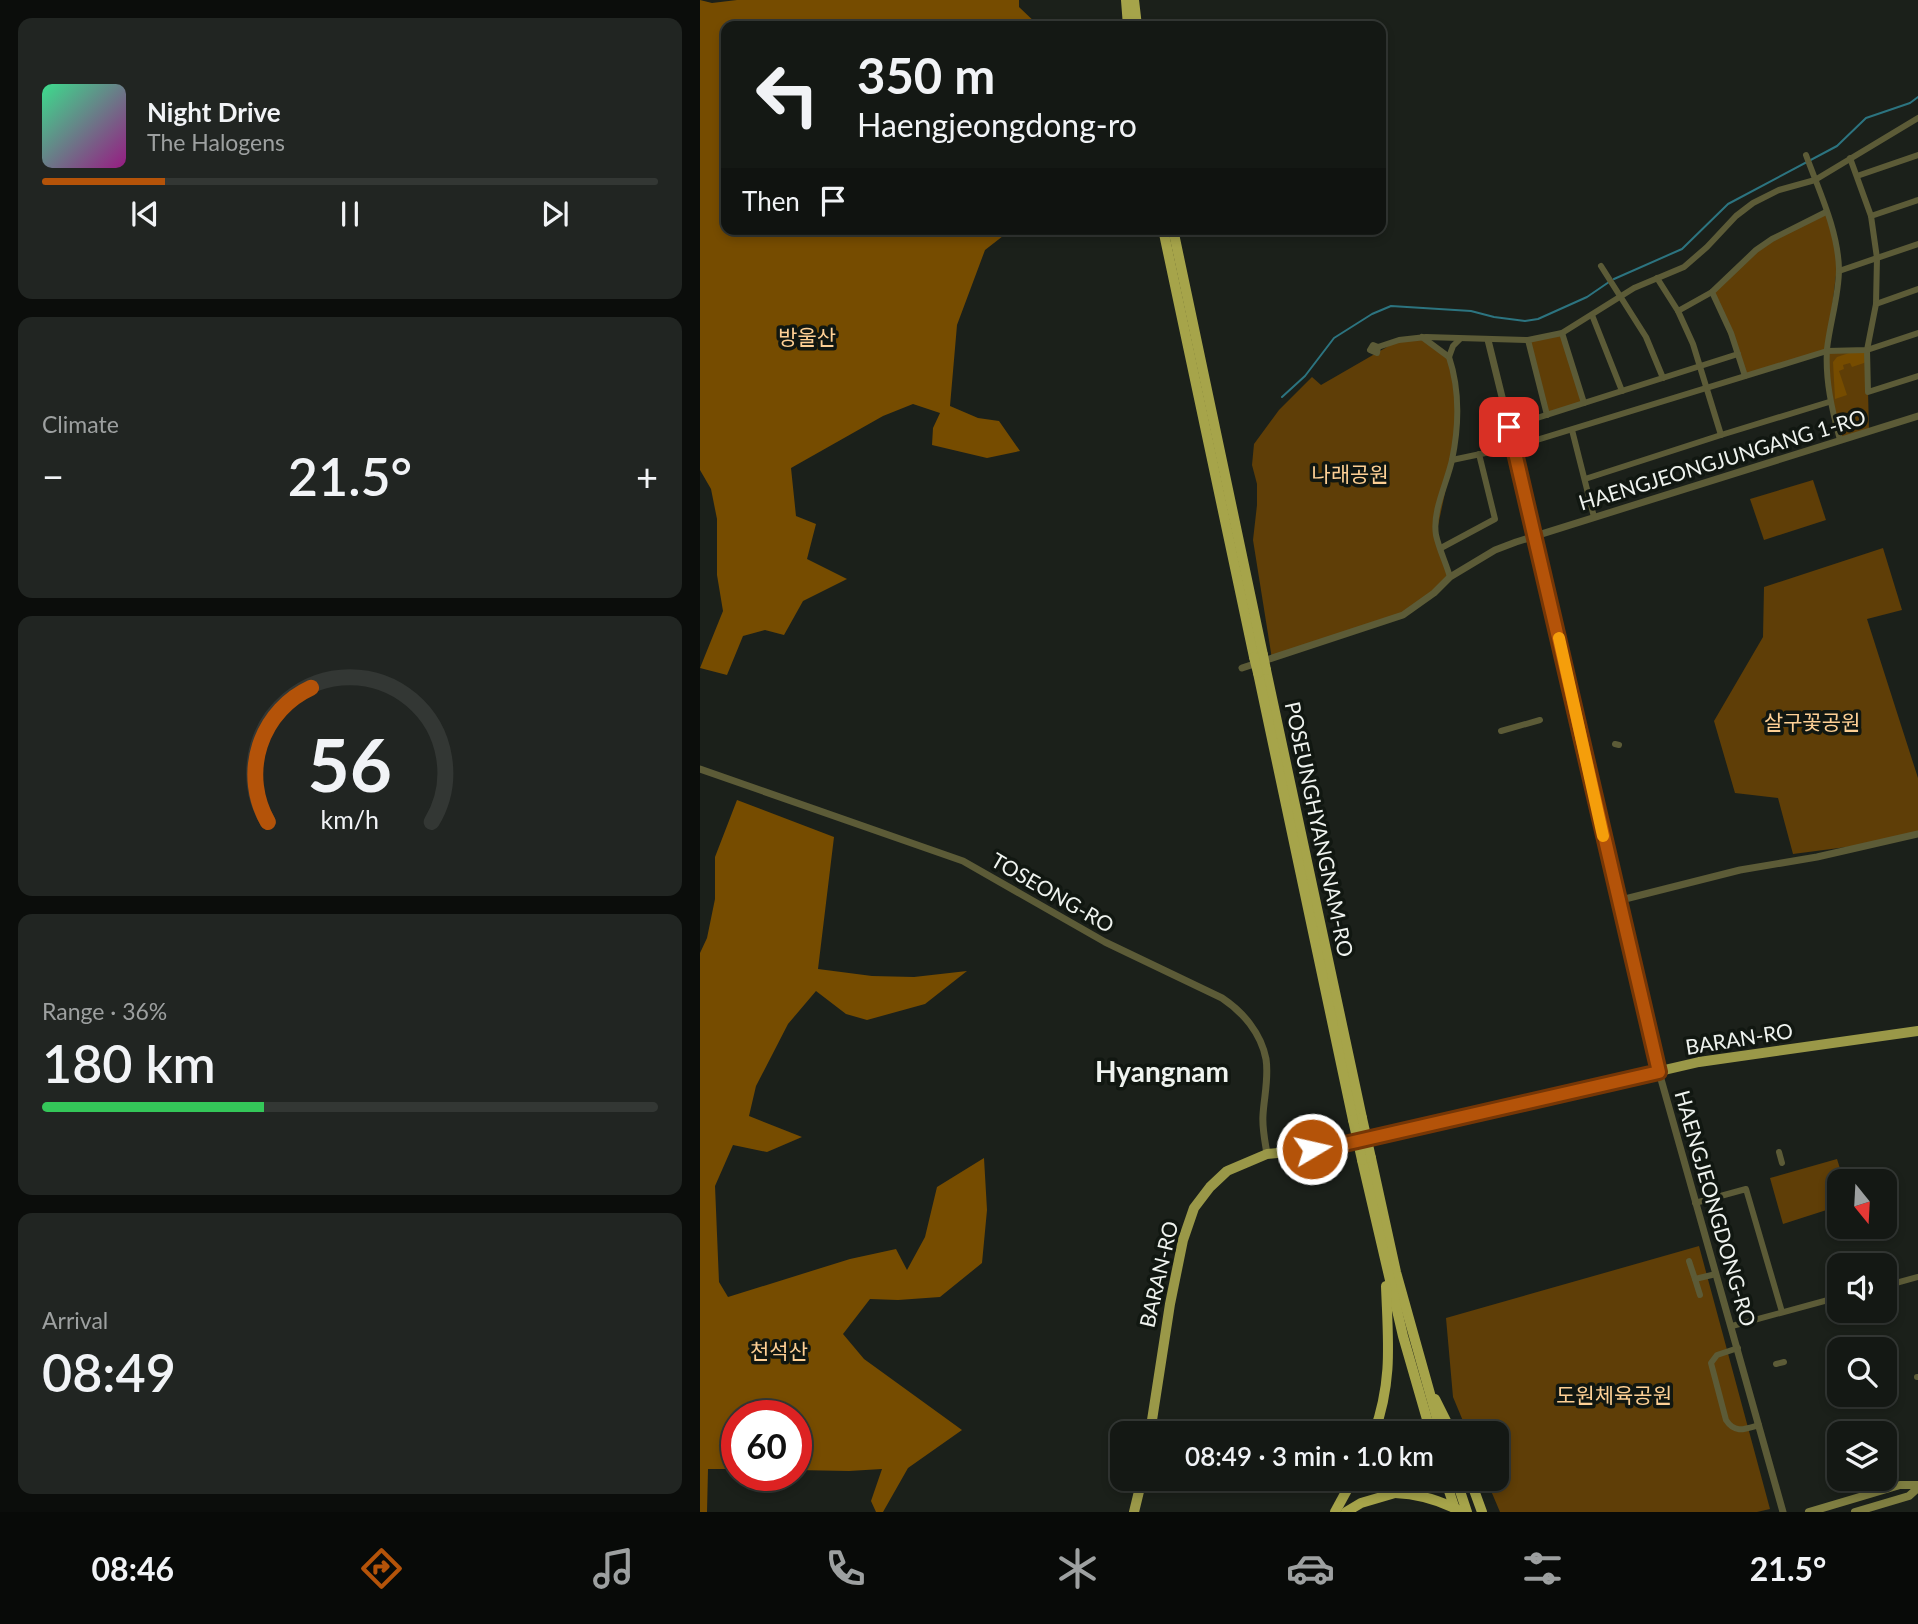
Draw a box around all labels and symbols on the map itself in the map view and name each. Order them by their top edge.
park label: 방울산 [778,324,836,349]
pin [1479,397,1539,457]
street label: HAENGJEONGJUNGANG 1-RO [1575,403,1869,515]
park label: 나래공원 [1311,461,1389,486]
street label: POSEUNGHYANGNAM-RO [1281,699,1359,959]
park label: 살구꽃공원 [1764,709,1860,734]
street label: TOSEONG-RO [987,847,1119,937]
street label: BARAN-RO [1683,1017,1795,1059]
district label: Hyangnam [1095,1054,1229,1088]
street label: HAENGJEONGDONG-RO [1670,1087,1762,1329]
position arrow [1275,1112,1349,1186]
north arrow [1827,1169,1897,1239]
street label: BARAN-RO [1134,1218,1182,1330]
park label: 천석산 [750,1338,808,1363]
park label: 도원체육공원 [1556,1382,1672,1407]
speed limit sign: 60 [721,1400,812,1491]

